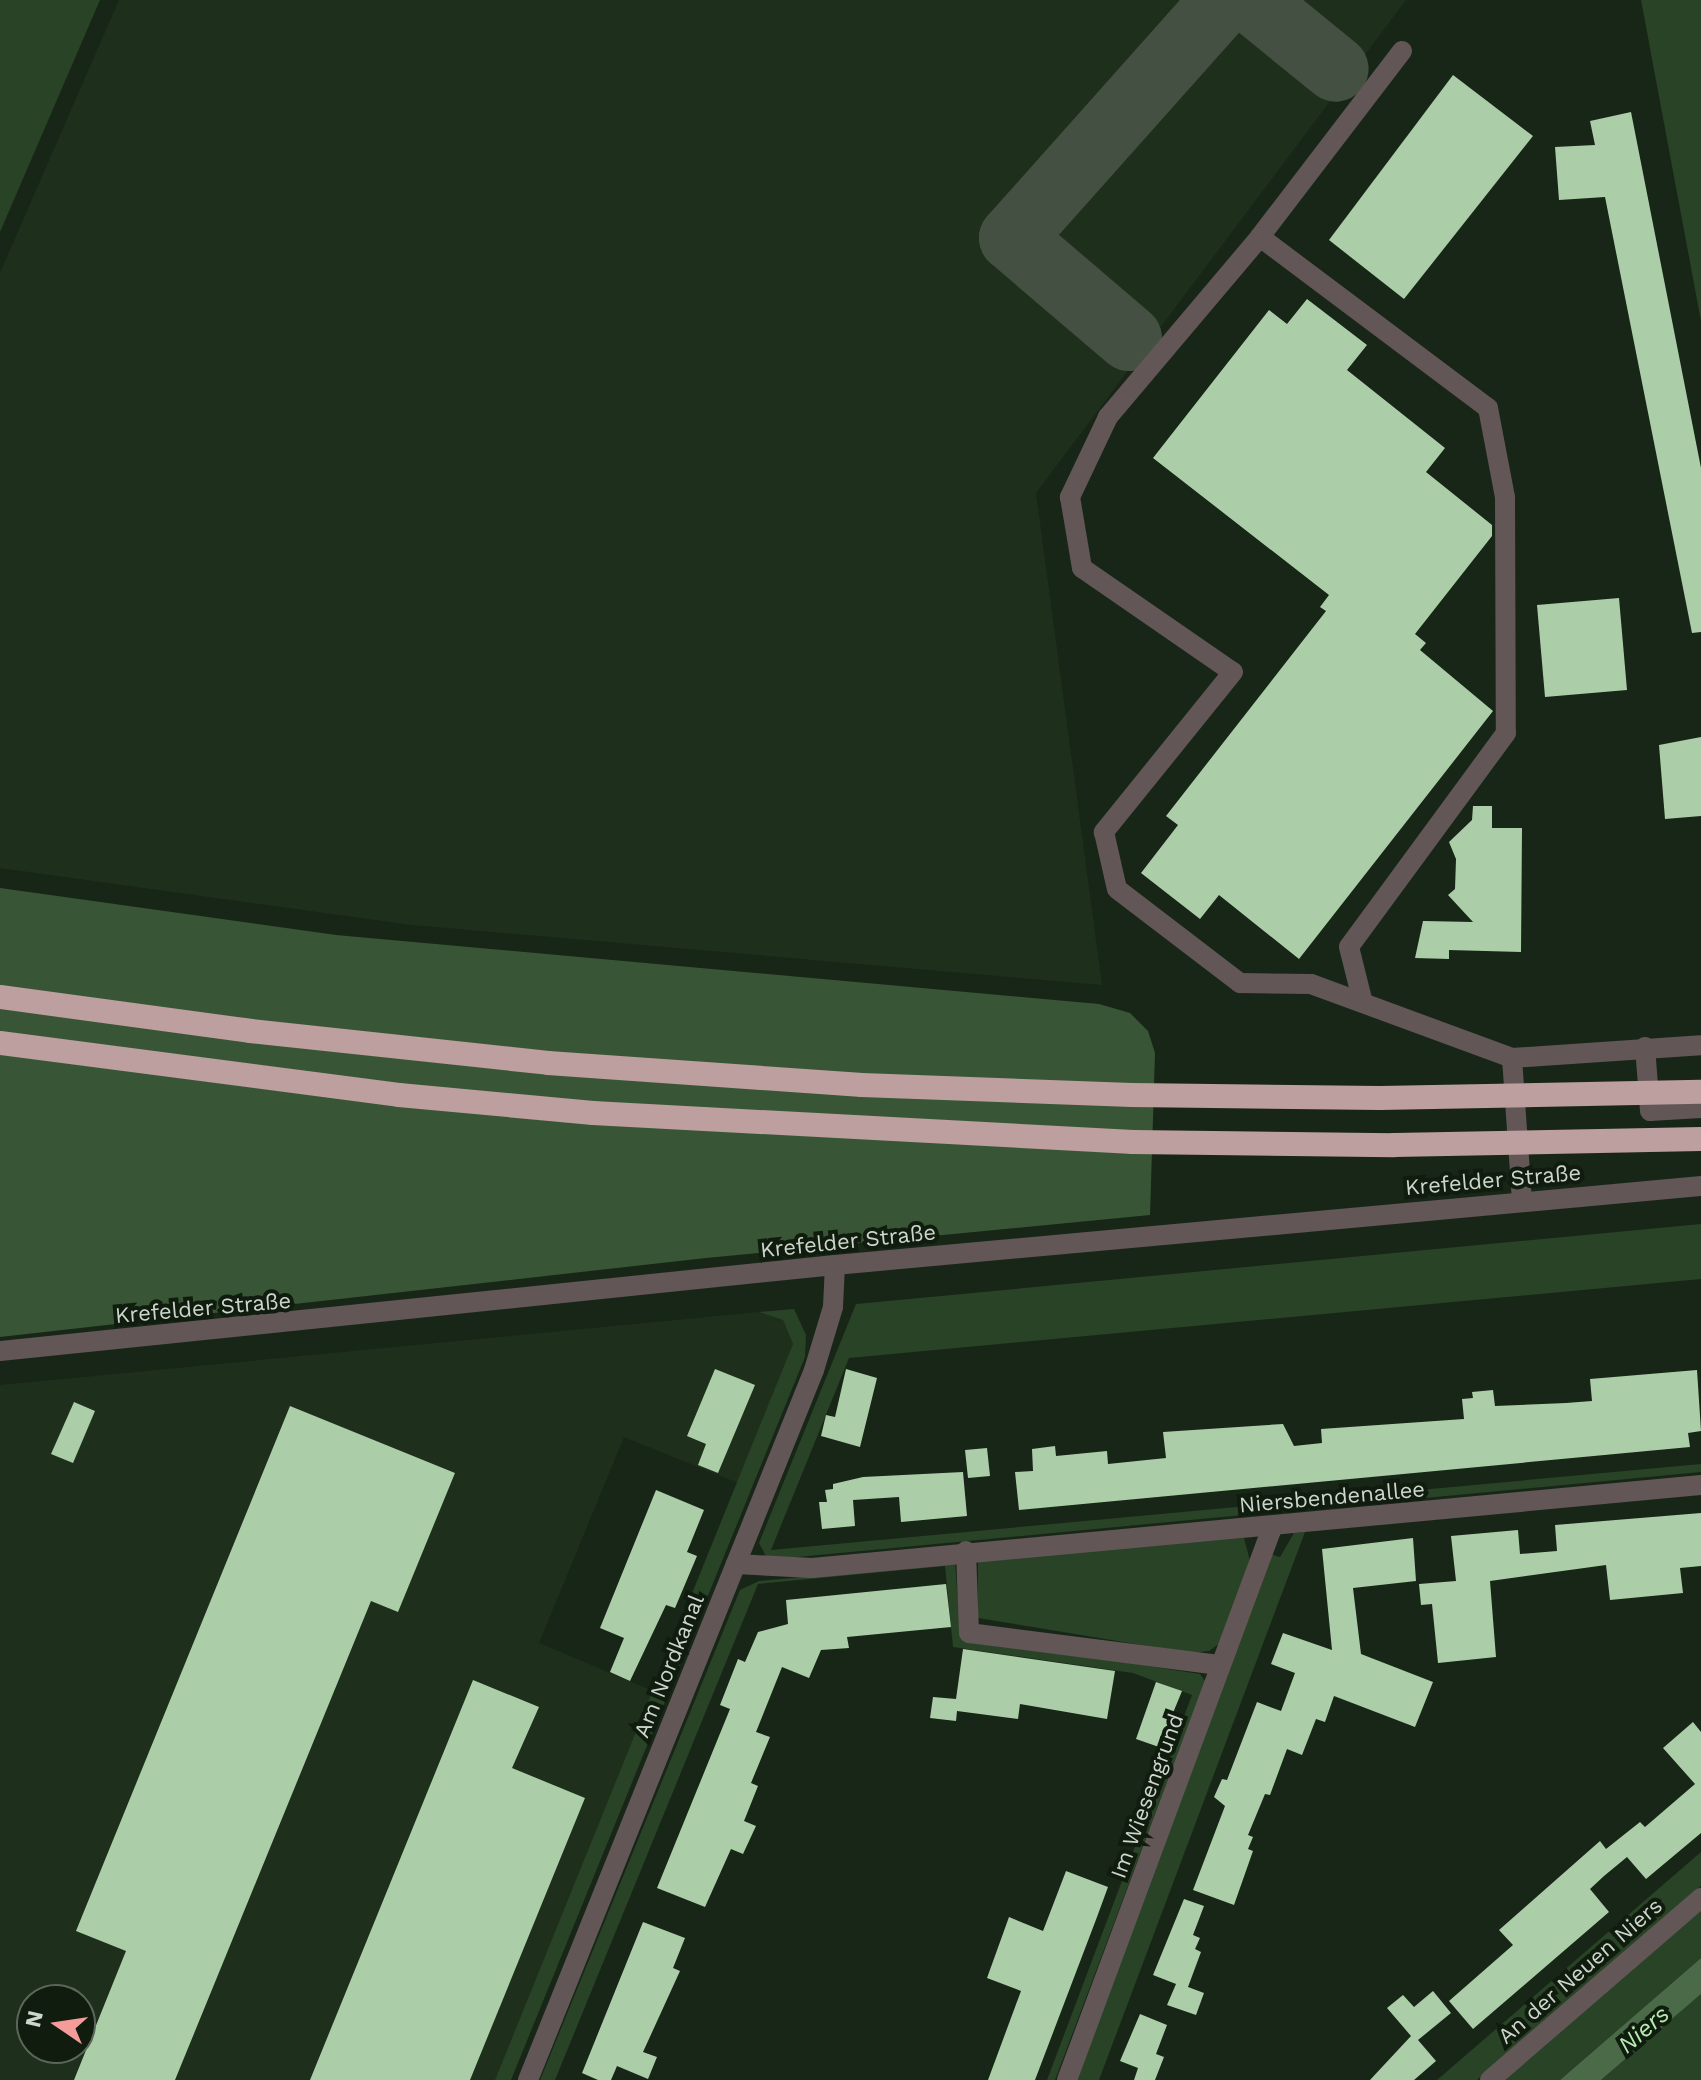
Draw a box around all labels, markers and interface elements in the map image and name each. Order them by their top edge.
street label: Krefelder Straße [1404,1159,1582,1201]
street label: Krefelder Straße [759,1219,937,1263]
street label: Krefelder Straße [114,1287,292,1329]
street label: Niersbendenallee [1238,1476,1426,1518]
street label: Am Nordkanal [628,1591,710,1741]
street label: Im Wiesengrund [1105,1710,1189,1882]
street label: An der Neuen Niers [1492,1892,1668,2050]
north arrow [16,1984,96,2064]
water label: Niers [1613,2000,1675,2060]
text: N [20,2008,48,2030]

